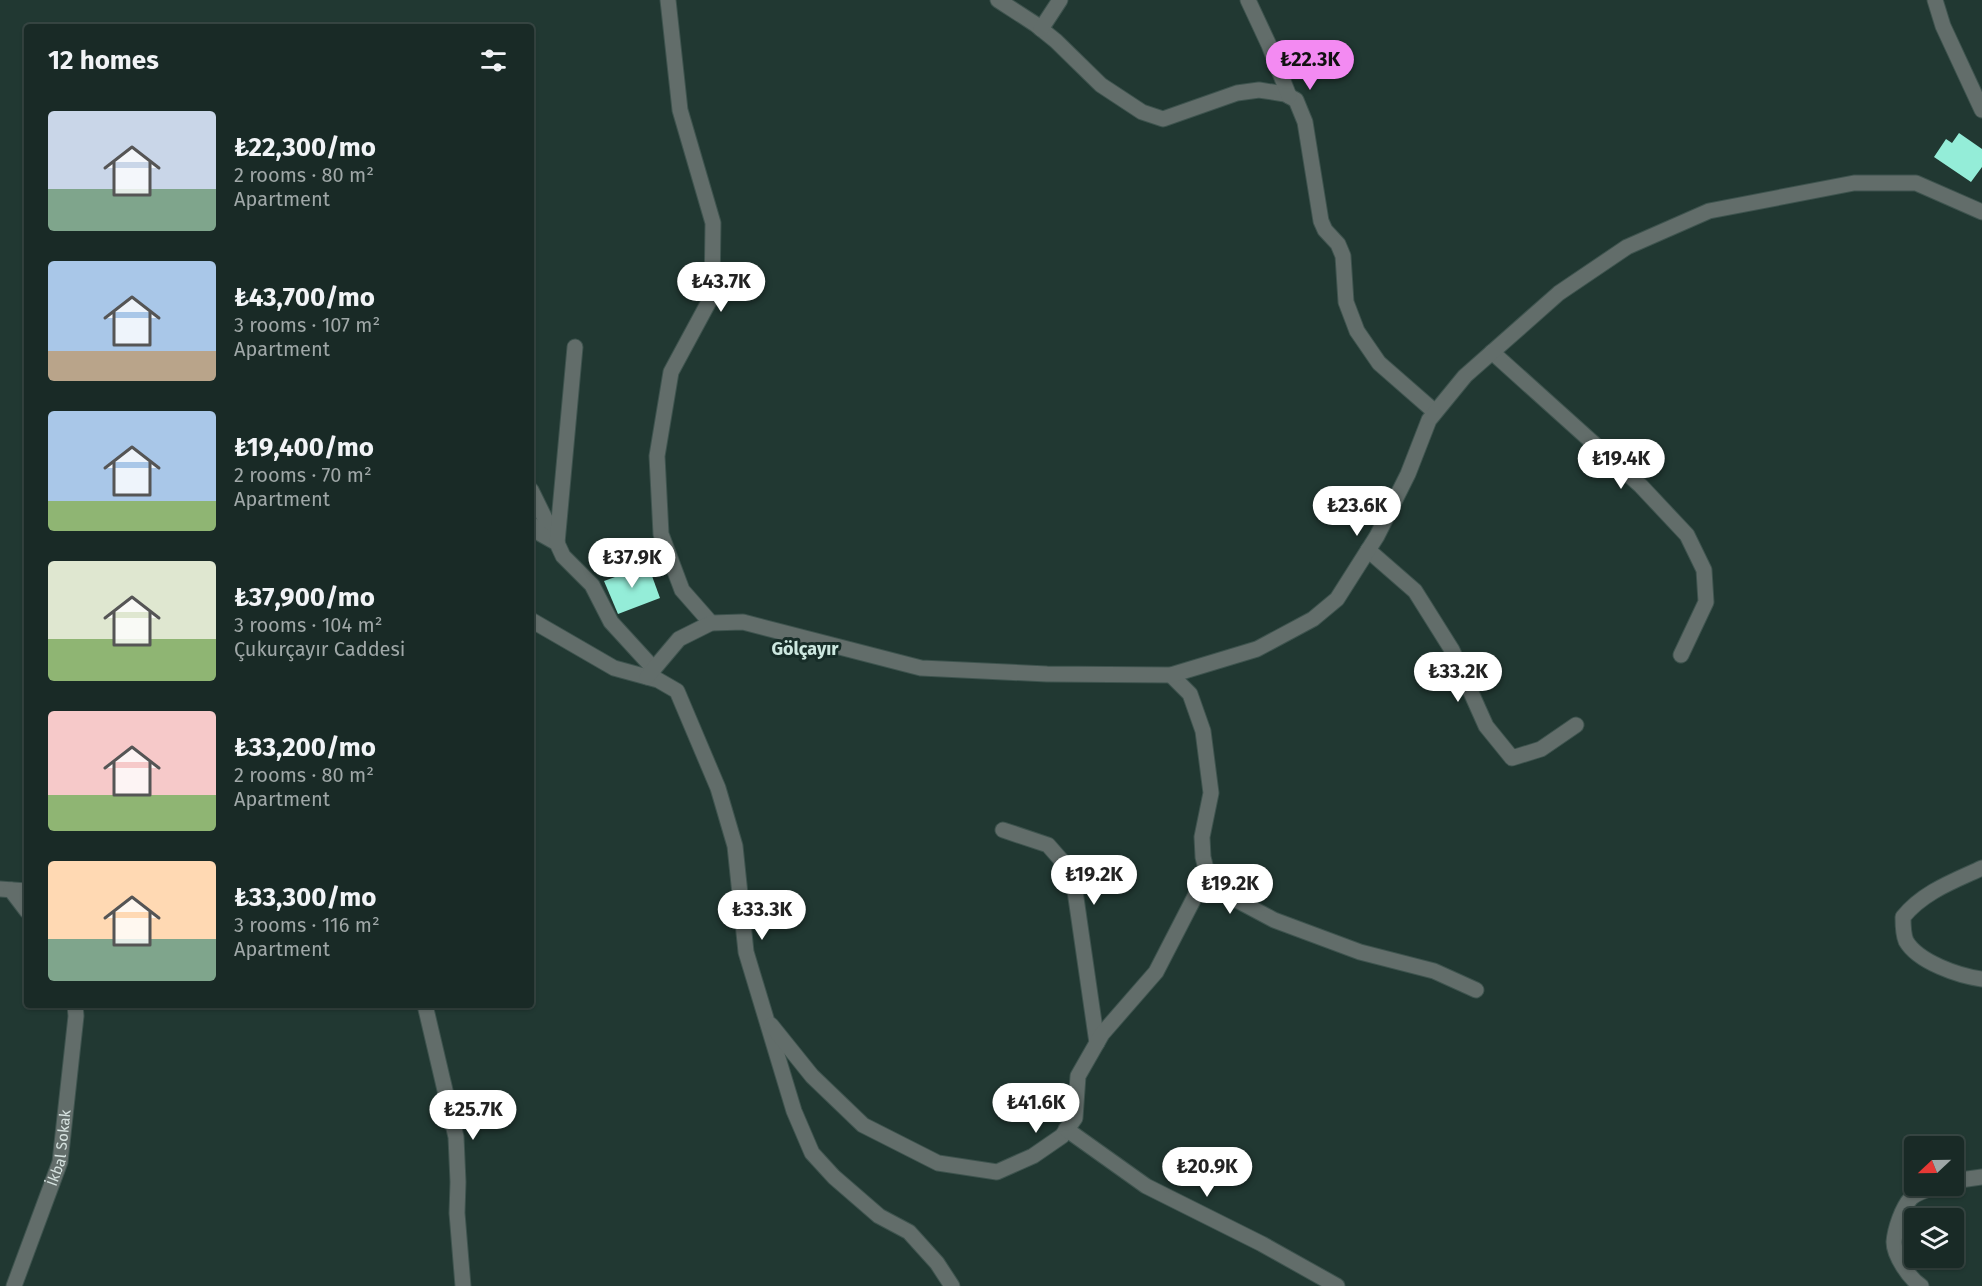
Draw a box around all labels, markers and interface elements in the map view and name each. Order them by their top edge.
pin: ₺22.3K [1261,40,1359,91]
icon: filters [477,44,510,77]
text: 12 homes [48,45,159,76]
text: ₺22.3K [1280,47,1340,71]
text: ₺22,300/mo [234,132,376,163]
icon: home [96,135,168,207]
text: 2 rooms · 80 m² [234,163,374,187]
text: Apartment [234,187,330,211]
pin: ₺43.7K [672,262,770,313]
text: ₺43.7K [691,269,751,293]
text: ₺43,700/mo [234,282,375,313]
icon: home [96,285,168,357]
text: 3 rooms · 107 m² [234,313,380,337]
text: Apartment [234,337,330,361]
text: ₺19,400/mo [234,432,374,463]
icon: home [96,435,168,507]
pin: ₺19.4K [1572,439,1670,490]
text: ₺19.4K [1592,446,1650,470]
text: 2 rooms · 70 m² [234,463,372,487]
pin: ₺23.6K [1308,486,1406,537]
text: Apartment [234,487,330,511]
text: ₺23.6K [1327,493,1387,517]
pin: ₺37.9K [583,538,681,589]
text: ₺37.9K [602,545,662,569]
text: ₺37,900/mo [234,582,375,613]
icon: home [96,585,168,657]
text: 3 rooms · 104 m² [234,613,382,637]
text: Çukurçayır Caddesi [234,637,405,661]
district label: Gölçayır [771,638,839,660]
pin: ₺33.2K [1409,652,1507,703]
text: ₺33.2K [1428,659,1488,683]
text: ₺33,200/mo [234,732,376,763]
icon: home [96,735,168,807]
text: 2 rooms · 80 m² [234,763,374,787]
text: Apartment [234,787,330,811]
pin: ₺19.2K [1045,855,1143,906]
text: ₺19.2K [1065,862,1123,886]
pin: ₺19.2K [1181,864,1279,915]
text: ₺19.2K [1201,871,1259,895]
text: ₺33,300/mo [234,882,376,913]
icon: home [96,885,168,957]
pin: ₺33.3K [713,890,811,941]
text: ₺33.3K [732,897,792,921]
text: 3 rooms · 116 m² [234,913,380,937]
text: Apartment [234,937,330,961]
pin: ₺41.6K [987,1083,1085,1134]
pin: ₺25.7K [424,1090,522,1141]
text: ₺41.6K [1006,1090,1066,1114]
text: ₺25.7K [443,1097,503,1121]
street label: İkbal Sokak [43,1108,75,1189]
north arrow [1904,1136,1964,1196]
map controls [1904,1136,1964,1268]
pin: ₺20.9K [1158,1147,1256,1198]
text: ₺20.9K [1176,1154,1238,1178]
button: layers [1904,1208,1964,1268]

